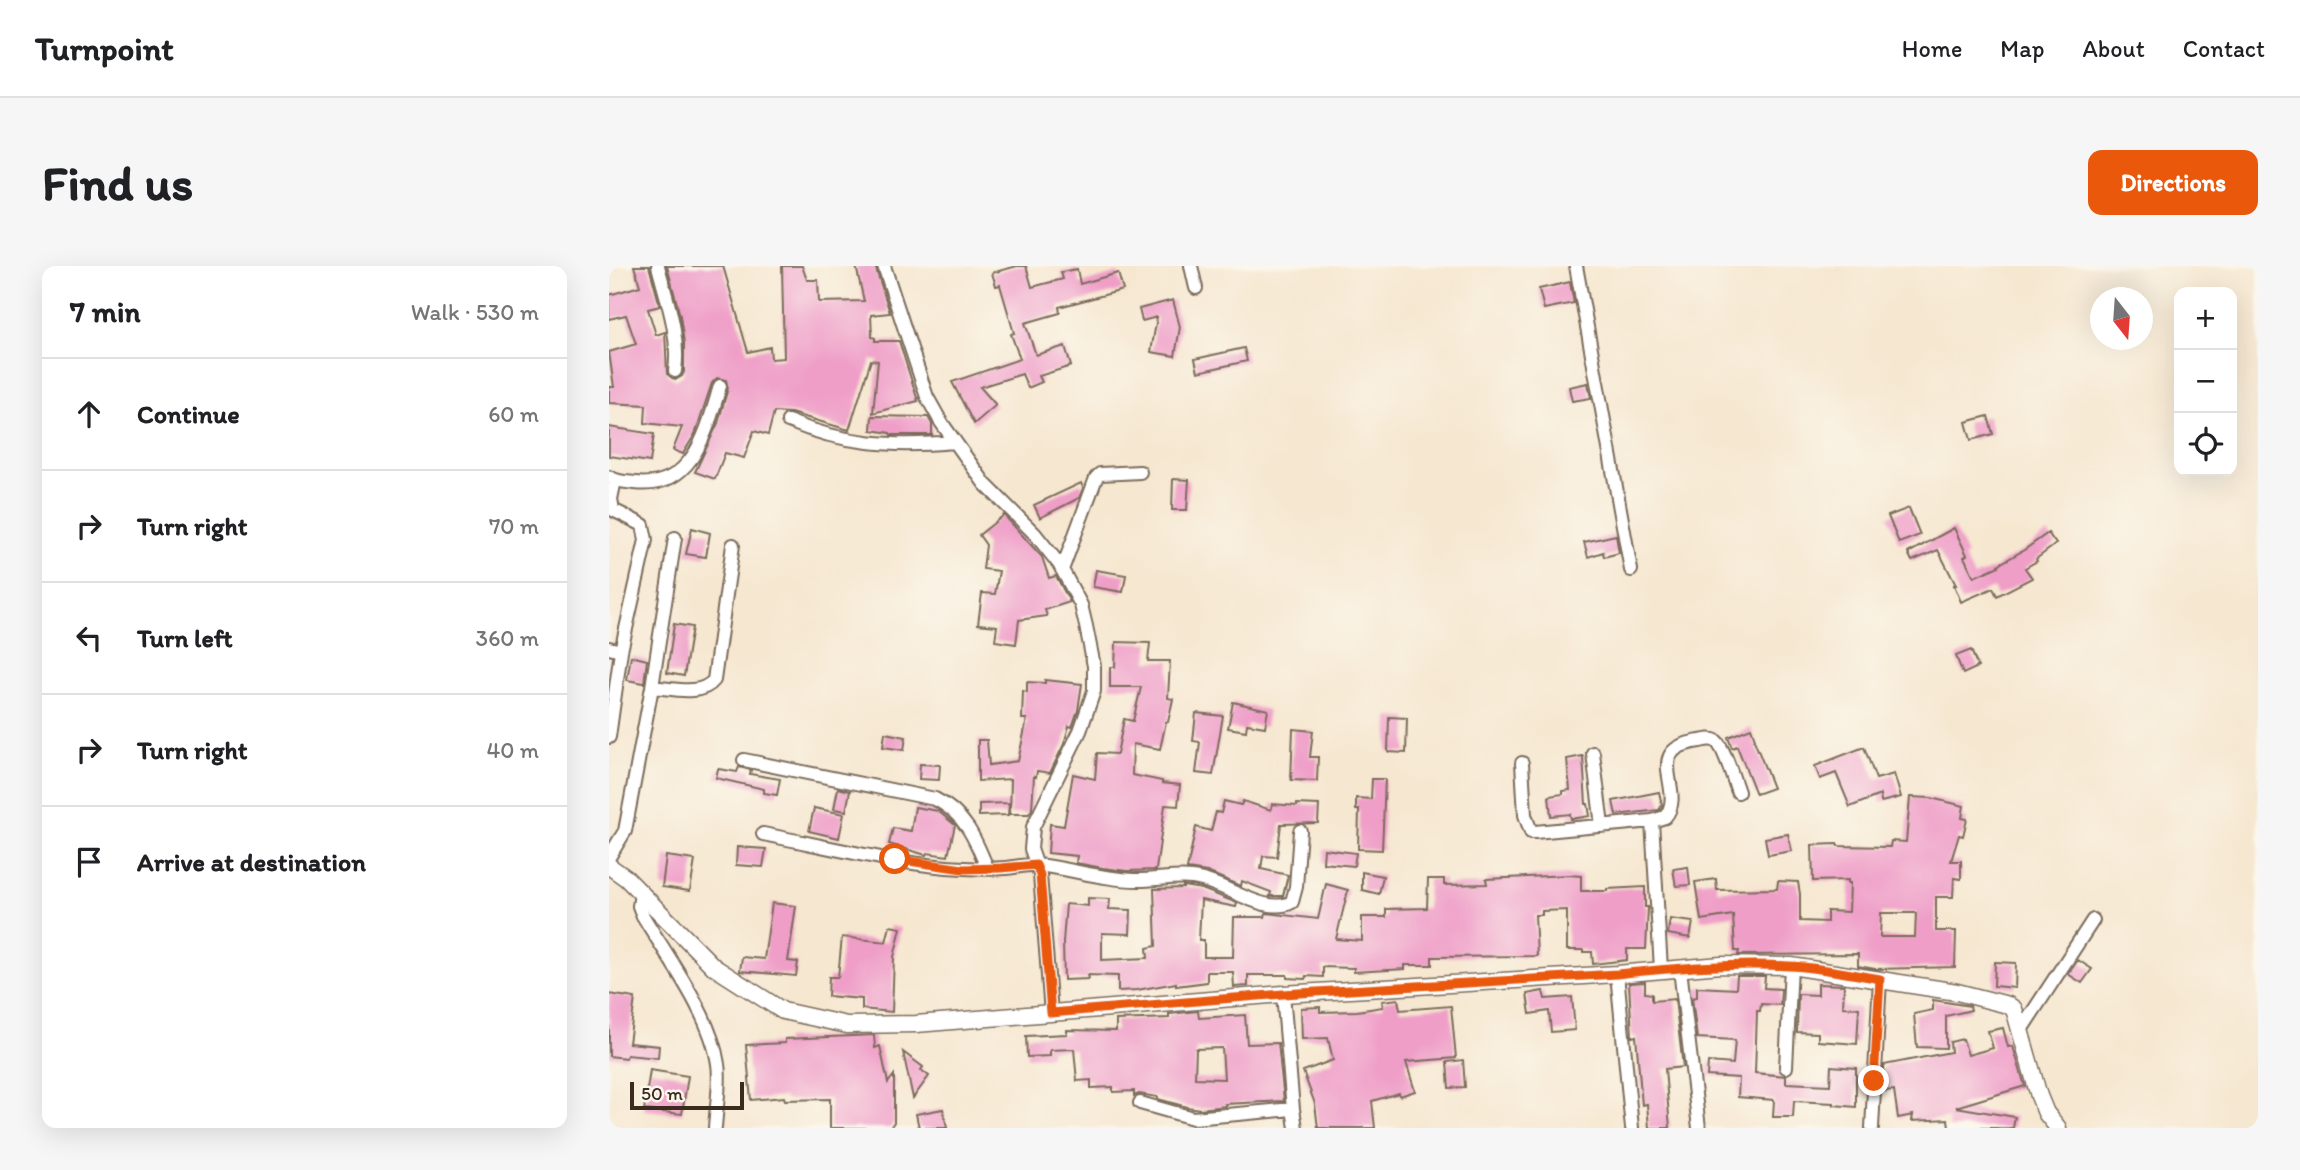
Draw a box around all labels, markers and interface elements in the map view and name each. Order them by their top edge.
text: Turnpoint [35,29,174,68]
text: Home [1902,34,1962,63]
text: Map [2000,34,2044,63]
text: About [2082,34,2145,63]
text: Contact [2183,34,2265,63]
button: Directions [2088,150,2258,215]
text: Find us [42,153,193,212]
north arrow [2090,287,2153,350]
map controls [2174,287,2237,476]
button: + [2174,287,2237,350]
text: 7 min [70,293,141,330]
text: Walk · 530 m [411,298,539,326]
button: − [2174,350,2237,413]
icon: ahead [70,395,108,433]
text: Continue [137,398,240,430]
text: 60 m [488,400,539,428]
button: locate [2174,413,2237,476]
icon: right [70,507,108,545]
text: Turn right [137,510,248,542]
text: 70 m [489,512,539,540]
icon: left [70,619,108,657]
text: Turn left [137,622,233,654]
text: 360 m [476,624,539,652]
icon: right [70,731,108,769]
text: Turn right [137,734,248,766]
text: 40 m [486,736,539,764]
icon: arrive [70,843,108,881]
route start [879,843,910,874]
text: Arrive at destination [137,846,366,878]
route end [1858,1065,1889,1096]
scale bar [630,1079,744,1111]
text: 50 m [641,1082,683,1105]

